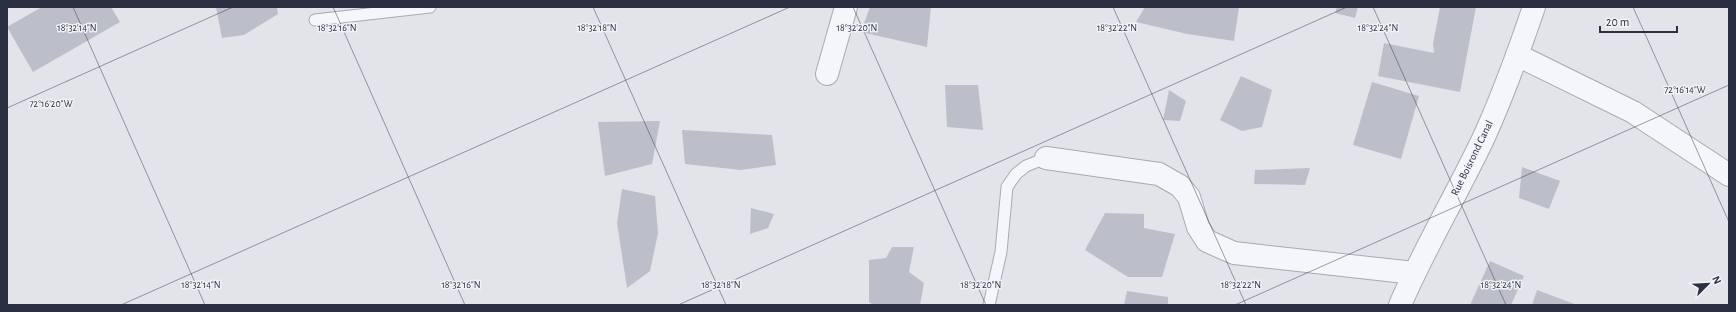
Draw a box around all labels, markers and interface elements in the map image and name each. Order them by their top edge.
scale bar [1600,8,1677,34]
text: 20 m [1606,16,1629,28]
text: 18°32'14"N [57,23,97,33]
text: 18°32'16"N [317,23,357,33]
text: 18°32'18"N [577,23,617,33]
text: 18°32'20"N [837,23,877,33]
text: 18°32'22"N [1097,23,1137,33]
text: 18°32'24"N [1358,23,1398,33]
text: 72°16'14"W [1664,85,1706,95]
text: 72°16'20"W [29,99,73,109]
street label: Rue Boisrond Canal [1449,119,1495,197]
north arrow [1688,264,1728,304]
text: N [1710,274,1723,286]
text: 18°32'14"N [181,280,221,290]
text: 18°32'16"N [441,280,481,290]
text: 18°32'18"N [701,280,741,290]
text: 18°32'20"N [961,280,1001,290]
text: 18°32'22"N [1221,280,1261,290]
text: 18°32'24"N [1481,280,1521,290]

